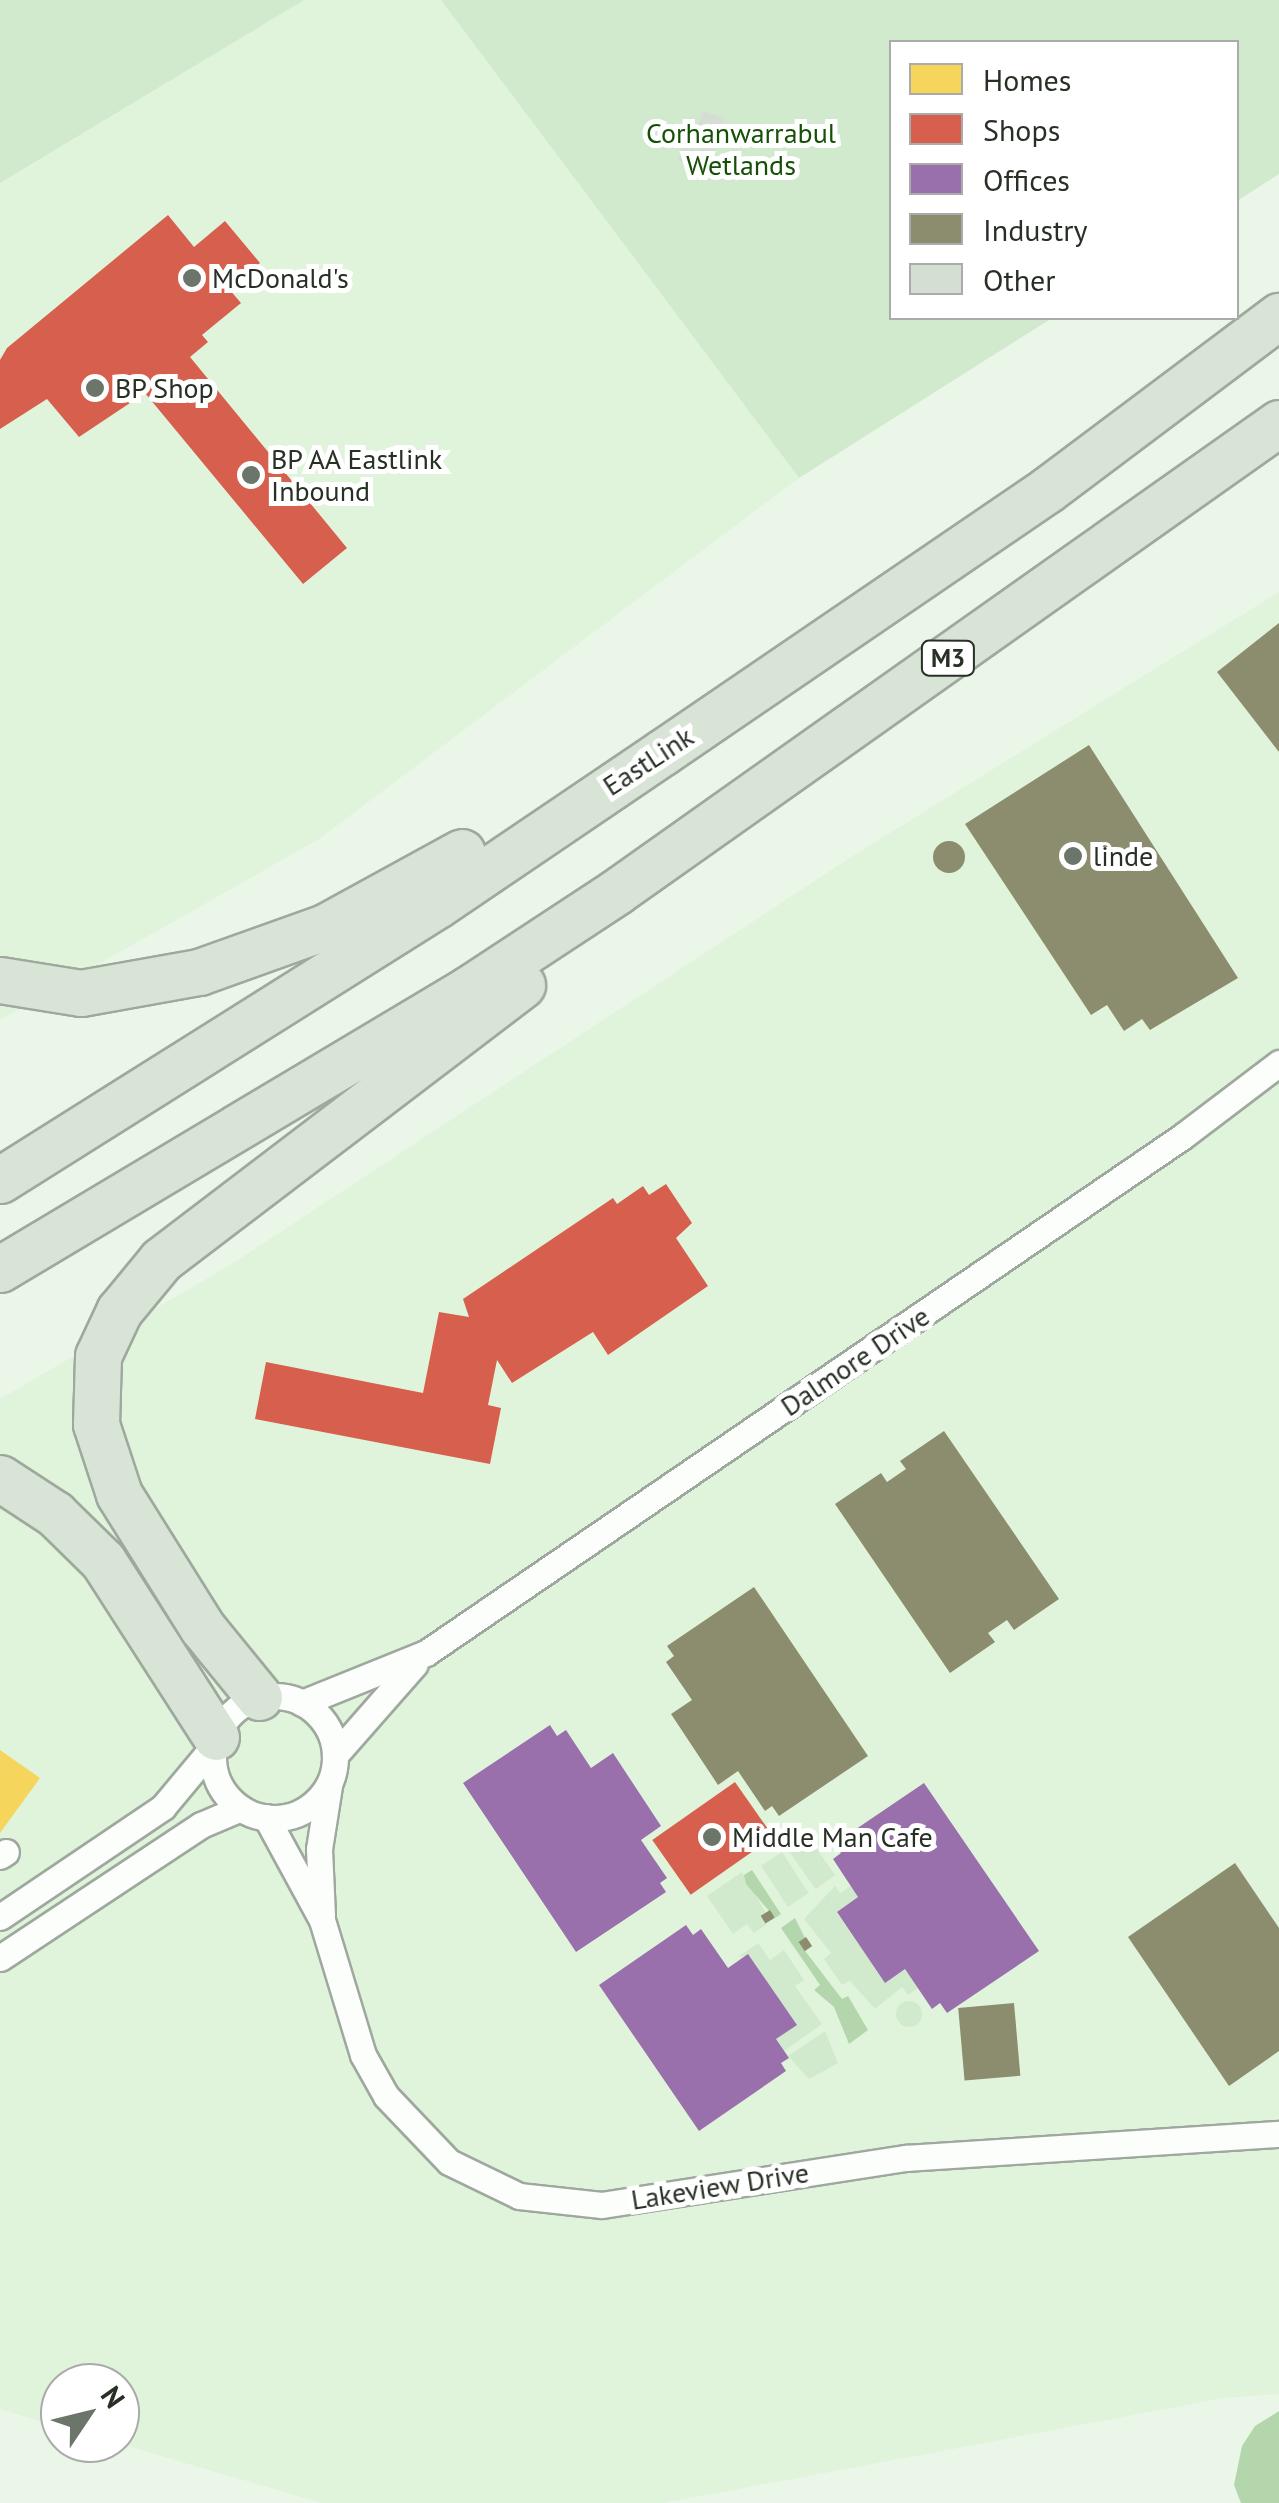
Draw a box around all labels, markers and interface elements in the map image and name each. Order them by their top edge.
legend [889,40,1239,320]
text: Homes [983,60,1071,99]
text: Shops [983,110,1060,149]
park label: Corhanwarrabul Wetlands [646,116,836,182]
text: Offices [983,160,1070,199]
text: Industry [983,210,1087,249]
text: Other [983,260,1056,299]
place label: McDonald's [212,261,349,295]
marker: McDonald's [181,267,203,289]
place label: BP Shop [115,371,215,405]
marker: BP Shop [84,377,106,399]
place label: BP AA Eastlink Inbound [271,442,445,508]
marker: BP AA Eastlink Inbound [240,464,262,486]
road number: M3 [920,638,976,678]
street label: EastLink [597,719,699,803]
place label: linde [1093,839,1153,873]
marker: linde [1062,845,1084,867]
street label: Dalmore Drive [774,1299,936,1423]
place label: Middle Man Cafe [732,1820,933,1854]
marker: Middle Man Cafe [701,1826,723,1848]
street label: Lakeview Drive [628,2155,812,2217]
north arrow [40,2363,140,2463]
text: N [93,2379,134,2415]

